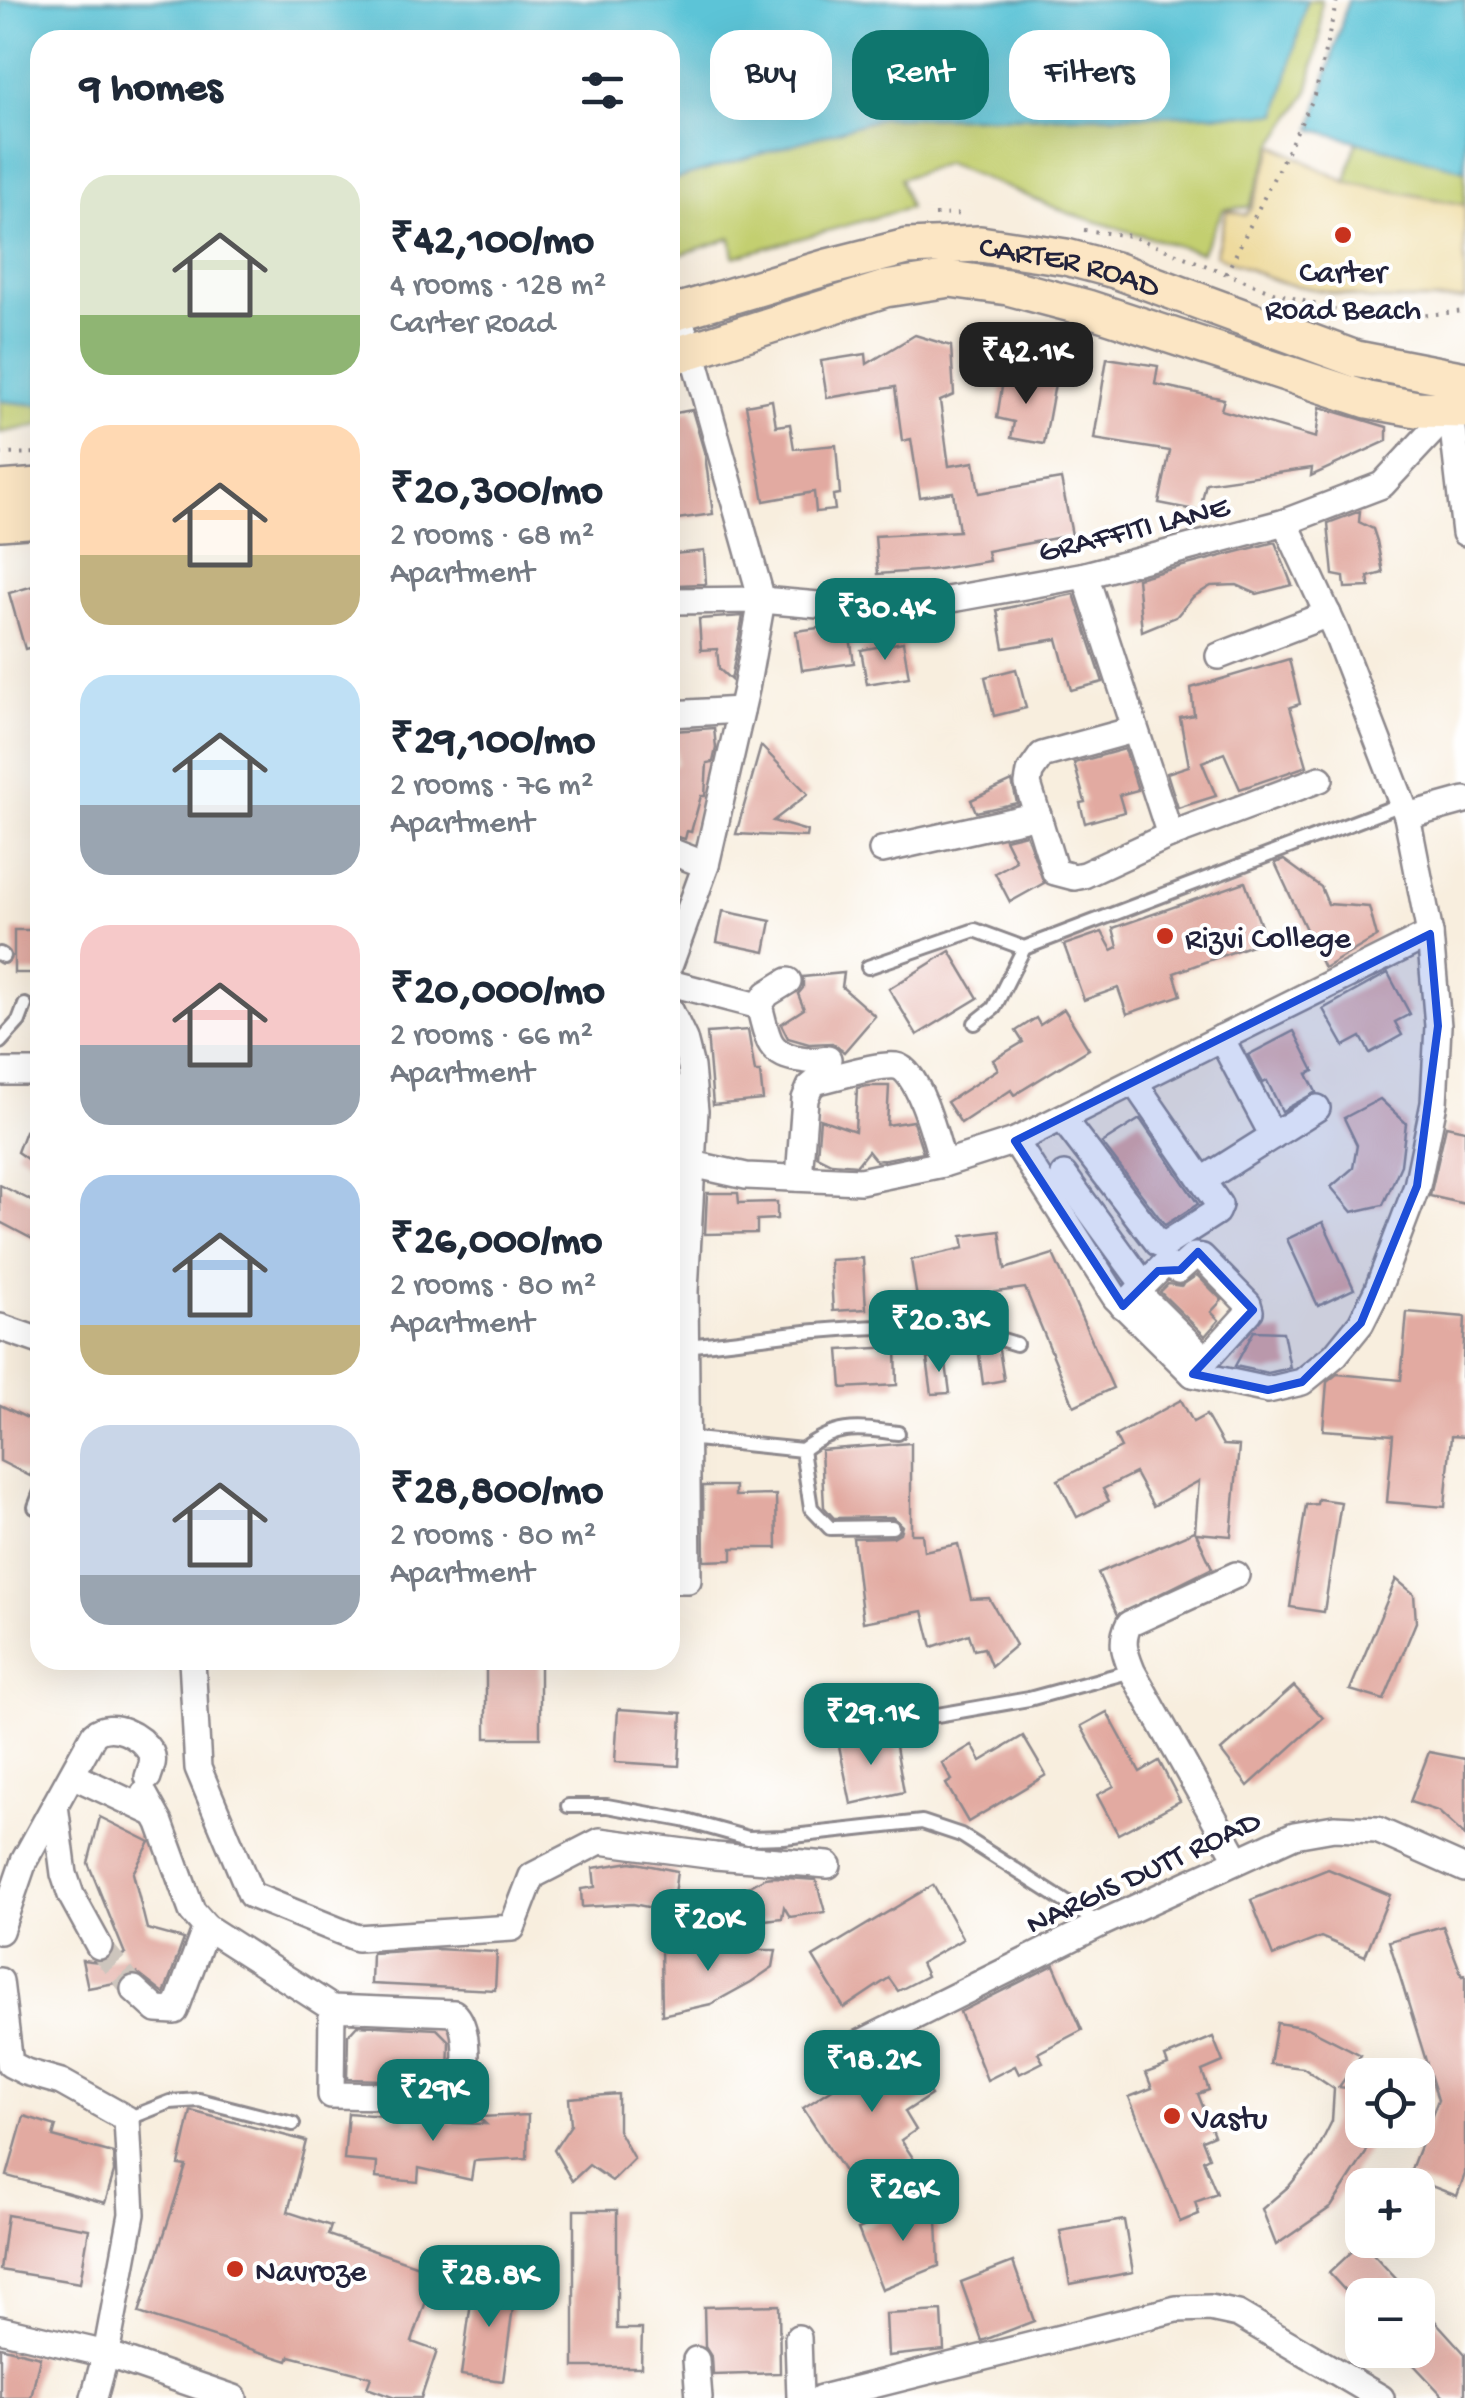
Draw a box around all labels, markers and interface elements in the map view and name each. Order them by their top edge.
chip: Buy [710,30,832,120]
chip: Rent [852,30,989,120]
chip: Filters [1009,30,1170,120]
icon: filters [575,63,630,118]
text: 9 homes [80,66,222,115]
icon: home [160,215,280,335]
text: ₹42,100/mo [390,219,594,268]
marker: Carter Road Beach [1332,224,1354,246]
street label: CARTER ROAD [976,230,1165,309]
place label: Carter Road Beach [1265,256,1421,331]
text: 4 rooms · 128 m² [390,268,606,306]
text: Carter Road [390,306,555,344]
pin: ₹42.1K [945,322,1107,407]
text: ₹42.1K [981,335,1071,373]
icon: home [160,465,280,585]
text: ₹20,300/mo [390,469,603,518]
street label: GRAFFITI LANE [1035,490,1235,574]
text: 2 rooms · 68 m² [390,518,594,556]
text: Apartment [390,556,534,594]
pin: ₹30.4K [804,578,966,663]
text: ₹30.4K [837,591,933,629]
icon: home [160,715,280,835]
text: ₹29,100/mo [390,719,595,768]
text: 2 rooms · 76 m² [390,768,593,806]
text: Apartment [390,806,534,844]
place label: Rizvi College [1185,922,1351,960]
marker: Rizvi College [1154,925,1176,947]
icon: home [160,965,280,1085]
text: ₹20,000/mo [390,969,605,1018]
text: 2 rooms · 66 m² [390,1018,593,1056]
text: Apartment [390,1056,534,1094]
icon: home [160,1215,280,1335]
text: ₹26,000/mo [390,1219,602,1268]
text: 2 rooms · 80 m² [390,1268,596,1306]
pin: ₹20.3K [858,1290,1020,1375]
text: ₹20.3K [891,1303,987,1341]
text: Apartment [390,1306,534,1344]
icon: home [160,1465,280,1585]
text: ₹28,800/mo [390,1469,603,1518]
text: 2 rooms · 80 m² [390,1518,596,1556]
text: Apartment [390,1556,534,1594]
pin: ₹29.1K [790,1683,952,1768]
text: ₹29.1K [826,1696,916,1734]
street label: NARGIS DUTT ROAD [1021,1804,1267,1945]
pin: ₹20K [649,1889,767,1974]
text: ₹20K [673,1902,743,1940]
pin: ₹18.2K [791,2030,953,2115]
text: ₹18.2K [826,2043,918,2081]
map controls [1345,2058,1435,2368]
button: locate [1345,2058,1435,2148]
pin: ₹29K [374,2059,492,2144]
text: ₹29K [399,2072,467,2110]
place label: Vastu [1191,2102,1267,2140]
marker: Vastu [1161,2105,1183,2127]
pin: ₹26K [844,2159,962,2244]
button: + [1345,2168,1435,2258]
text: ₹26K [869,2172,937,2210]
pin: ₹28.8K [408,2245,570,2330]
place label: Navroze [255,2255,367,2293]
marker: Navroze [224,2258,246,2280]
text: ₹28.8K [441,2258,537,2296]
button: − [1345,2278,1435,2368]

